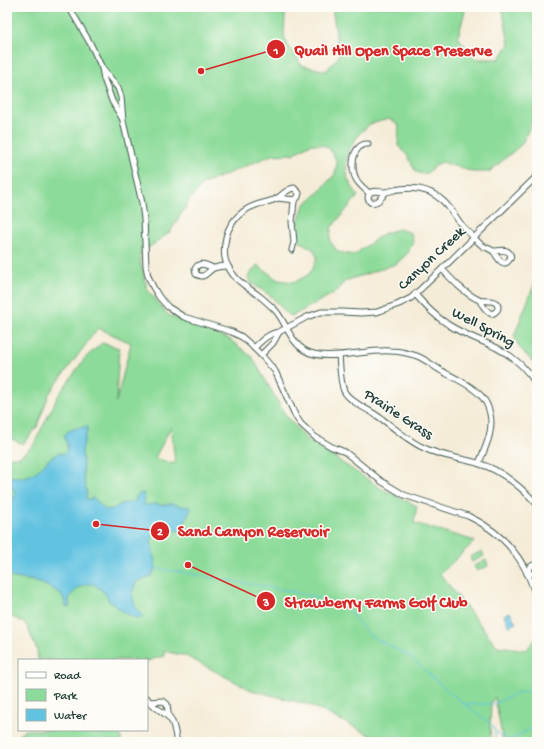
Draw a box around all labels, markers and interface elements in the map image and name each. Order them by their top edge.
callout: Quail Hill Open Space Preserve [266,35,500,63]
text: Quail Hill Open Space Preserve [294,43,493,62]
text: 1 [273,45,279,59]
street label: Canyon Creek [395,223,470,295]
street label: Well Spring [448,304,518,352]
street label: Prairie Grass [359,385,436,444]
callout: Sand Canyon Reservoir [150,517,337,545]
text: Sand Canyon Reservoir [178,524,331,543]
text: 2 [157,526,163,540]
callout: Strawberry Farms Golf Club [256,587,475,615]
text: Strawberry Farms Golf Club [284,594,468,614]
text: 3 [262,597,269,611]
legend [18,659,148,731]
text: Road [54,670,81,684]
text: Park [53,690,79,704]
text: Water [54,710,88,724]

